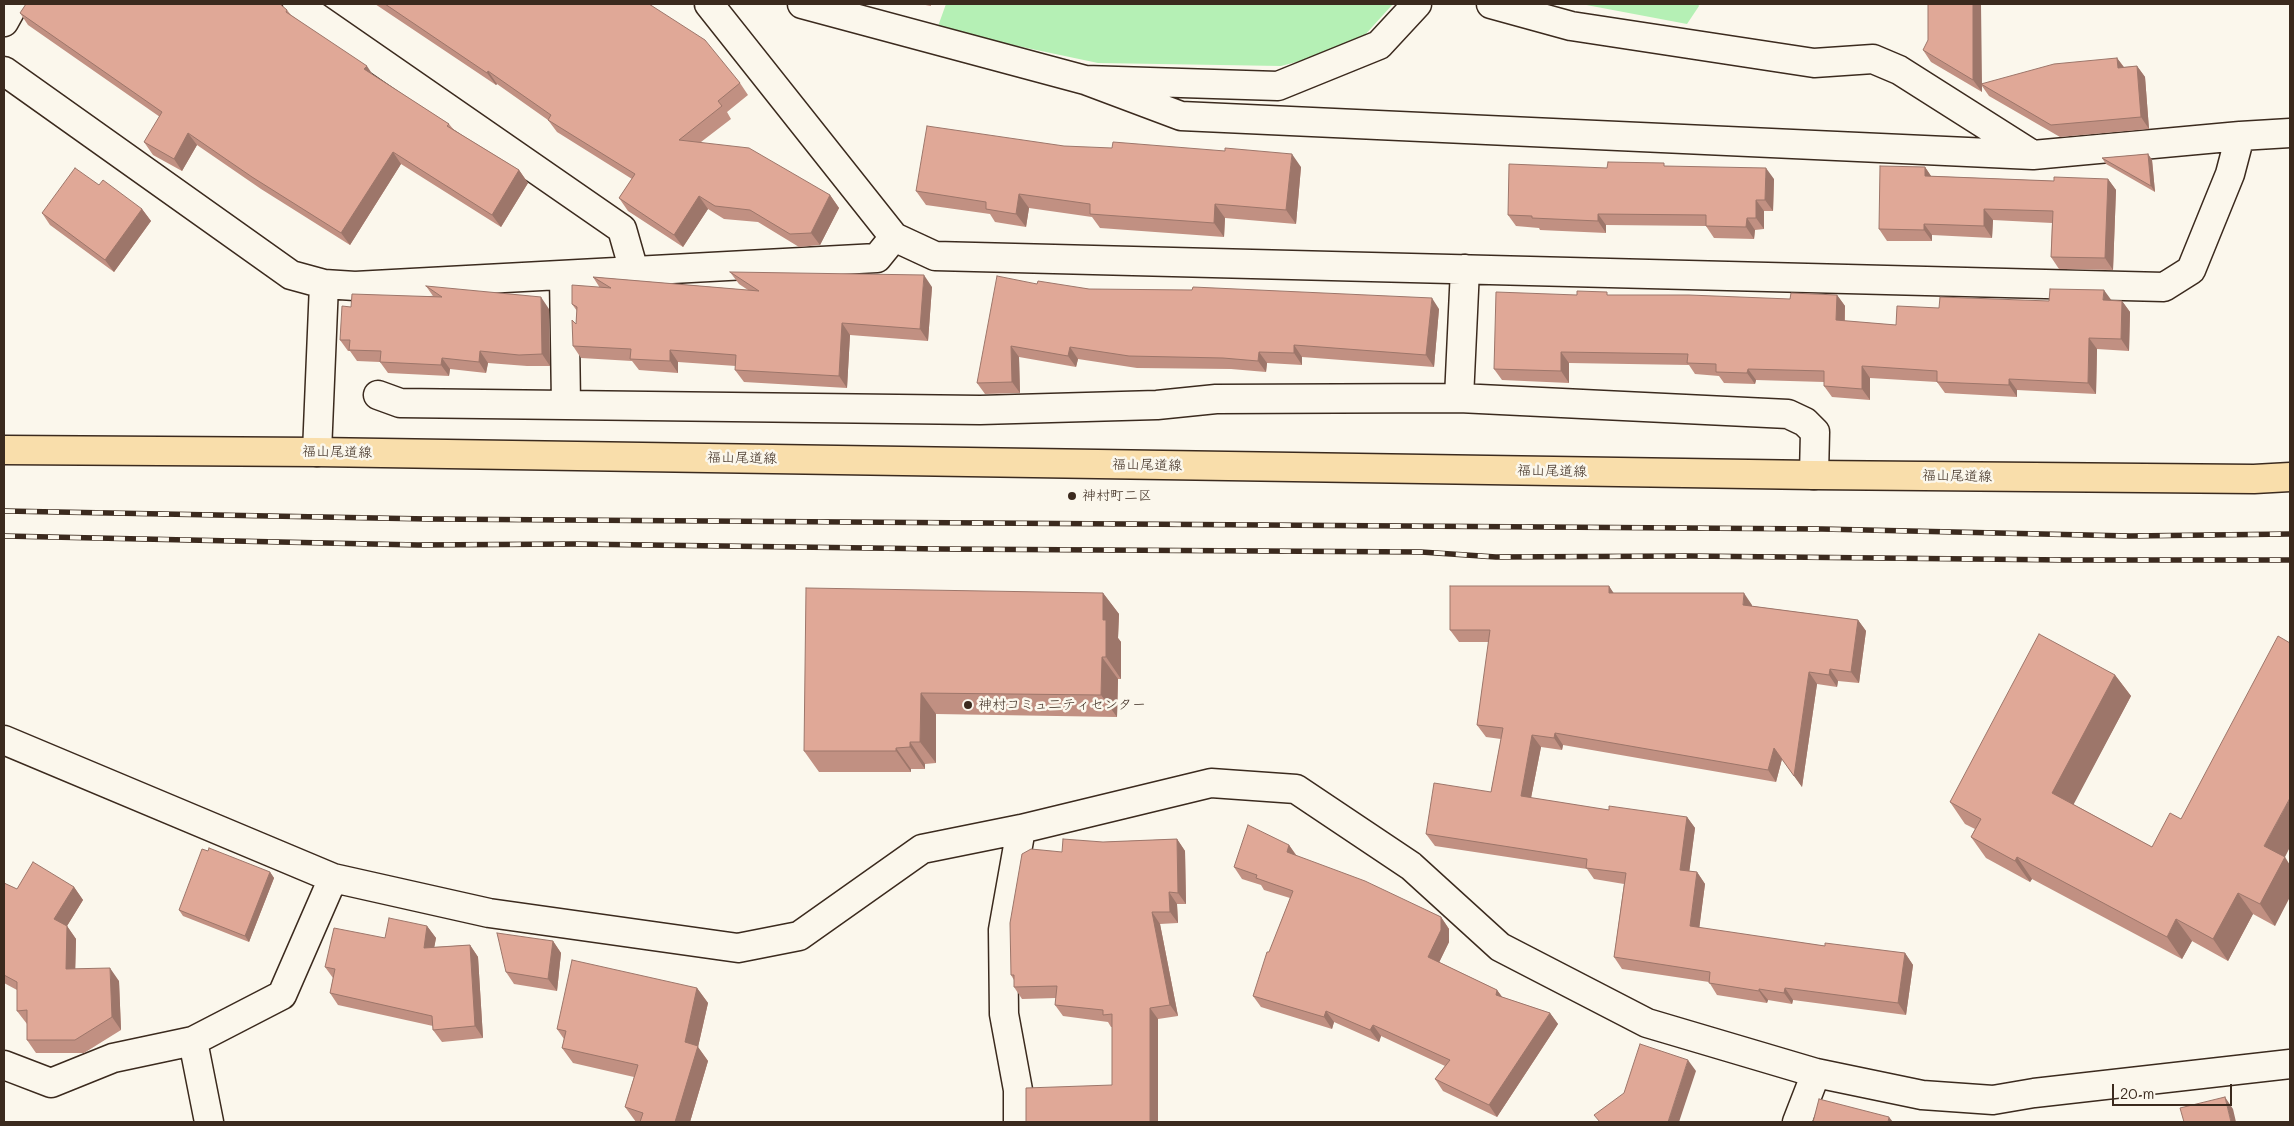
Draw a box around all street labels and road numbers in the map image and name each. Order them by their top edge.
street label: 福山尾道線 [302,443,372,461]
street label: 福山尾道線 [707,449,777,467]
street label: 福山尾道線 [1112,456,1182,474]
street label: 福山尾道線 [1517,462,1587,480]
street label: 福山尾道線 [1922,467,1992,485]

